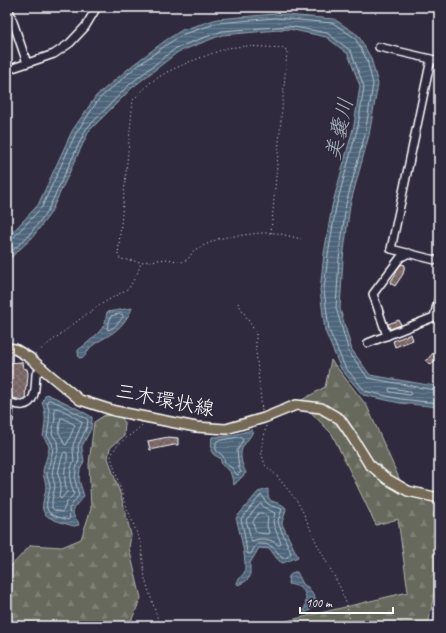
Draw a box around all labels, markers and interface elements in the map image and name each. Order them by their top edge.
water label: 美嚢川 [319,95,359,163]
street label: 三木環状線 [114,378,216,422]
scale bar [300,589,393,615]
text: 100 m [306,595,333,611]

